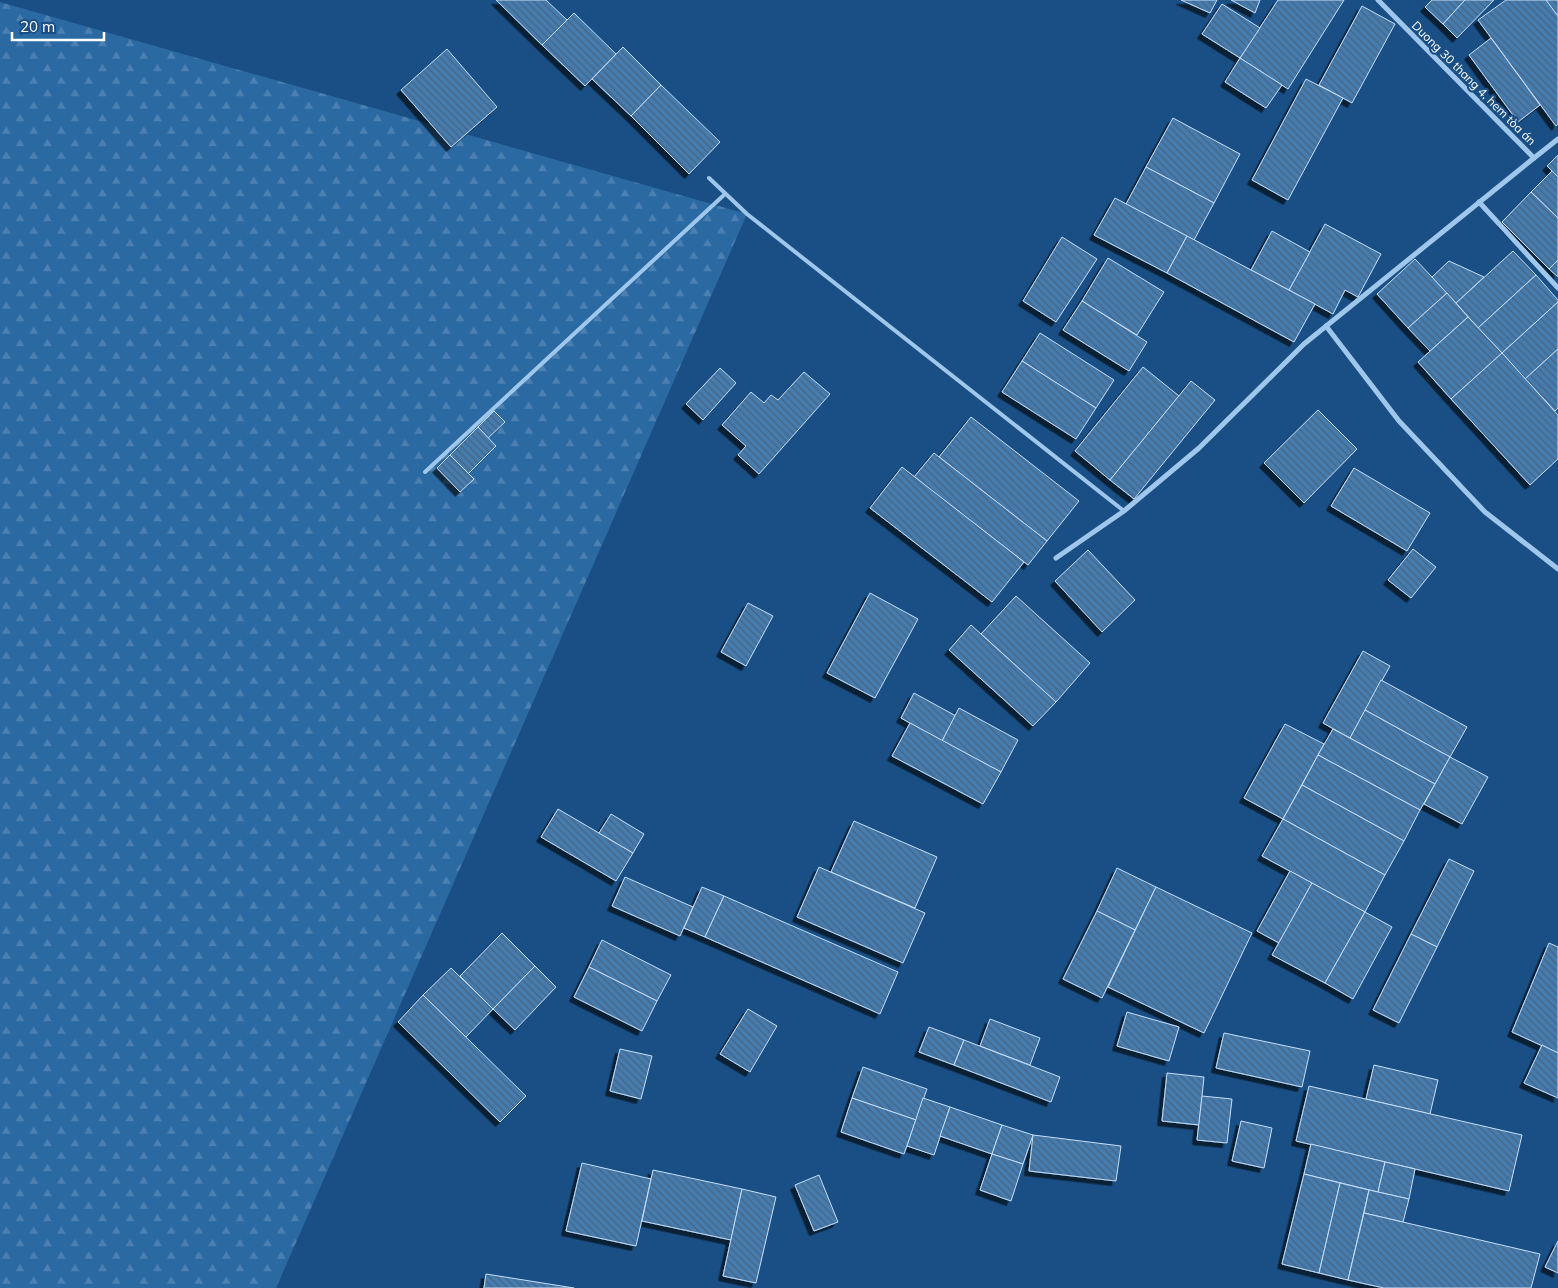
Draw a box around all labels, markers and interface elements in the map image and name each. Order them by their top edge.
scale bar [12,10,105,42]
text: 20 m [20,17,55,36]
street label: Duong 30 thang 4, hem tòa án [1409,18,1539,148]

